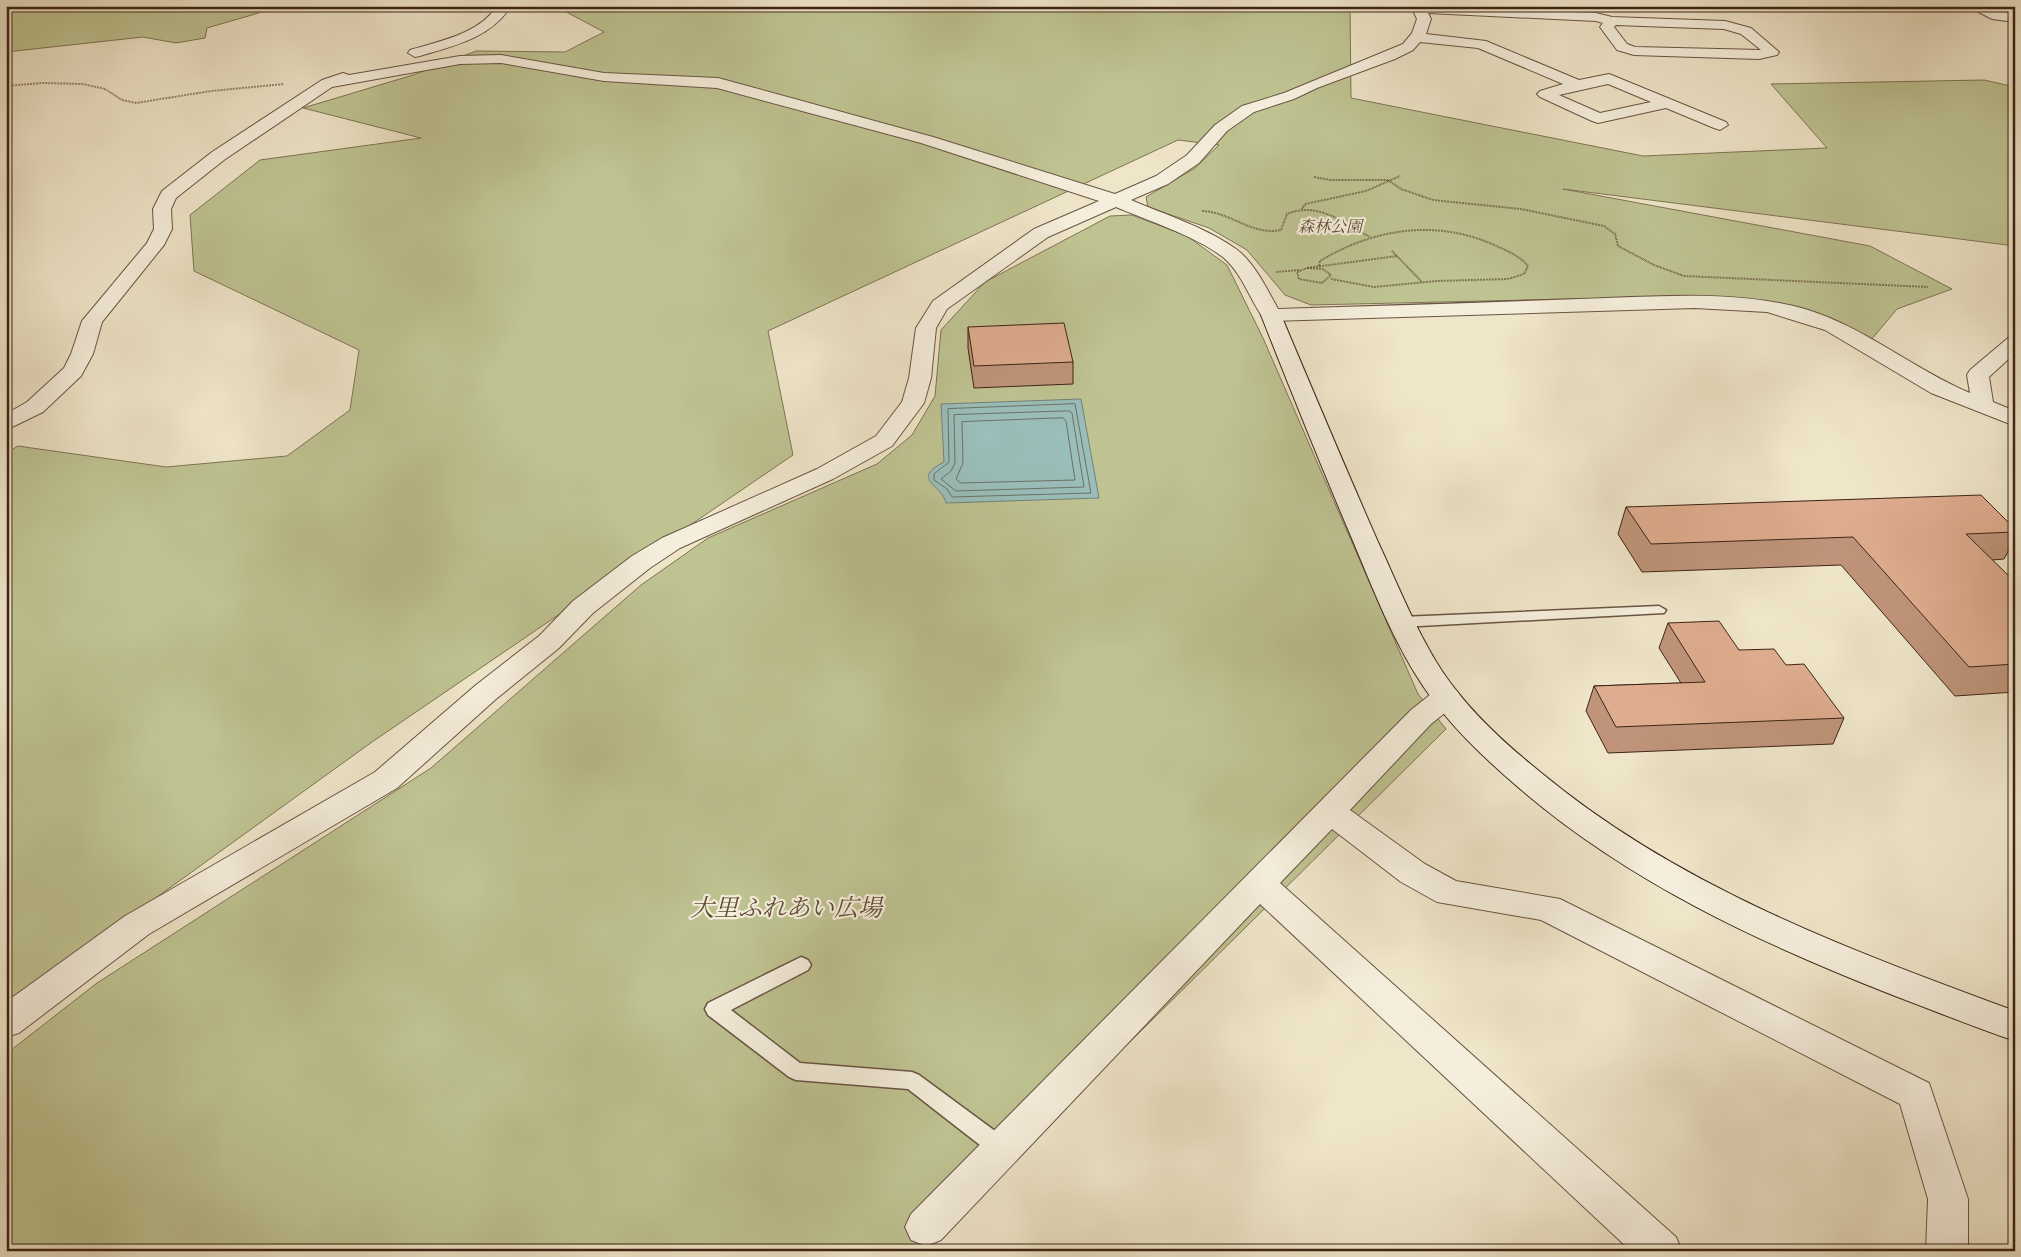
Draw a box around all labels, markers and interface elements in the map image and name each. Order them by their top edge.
park label: 森林公園 [1298,217,1365,239]
park label: 大里ふれあい広場 [690,893,884,927]

